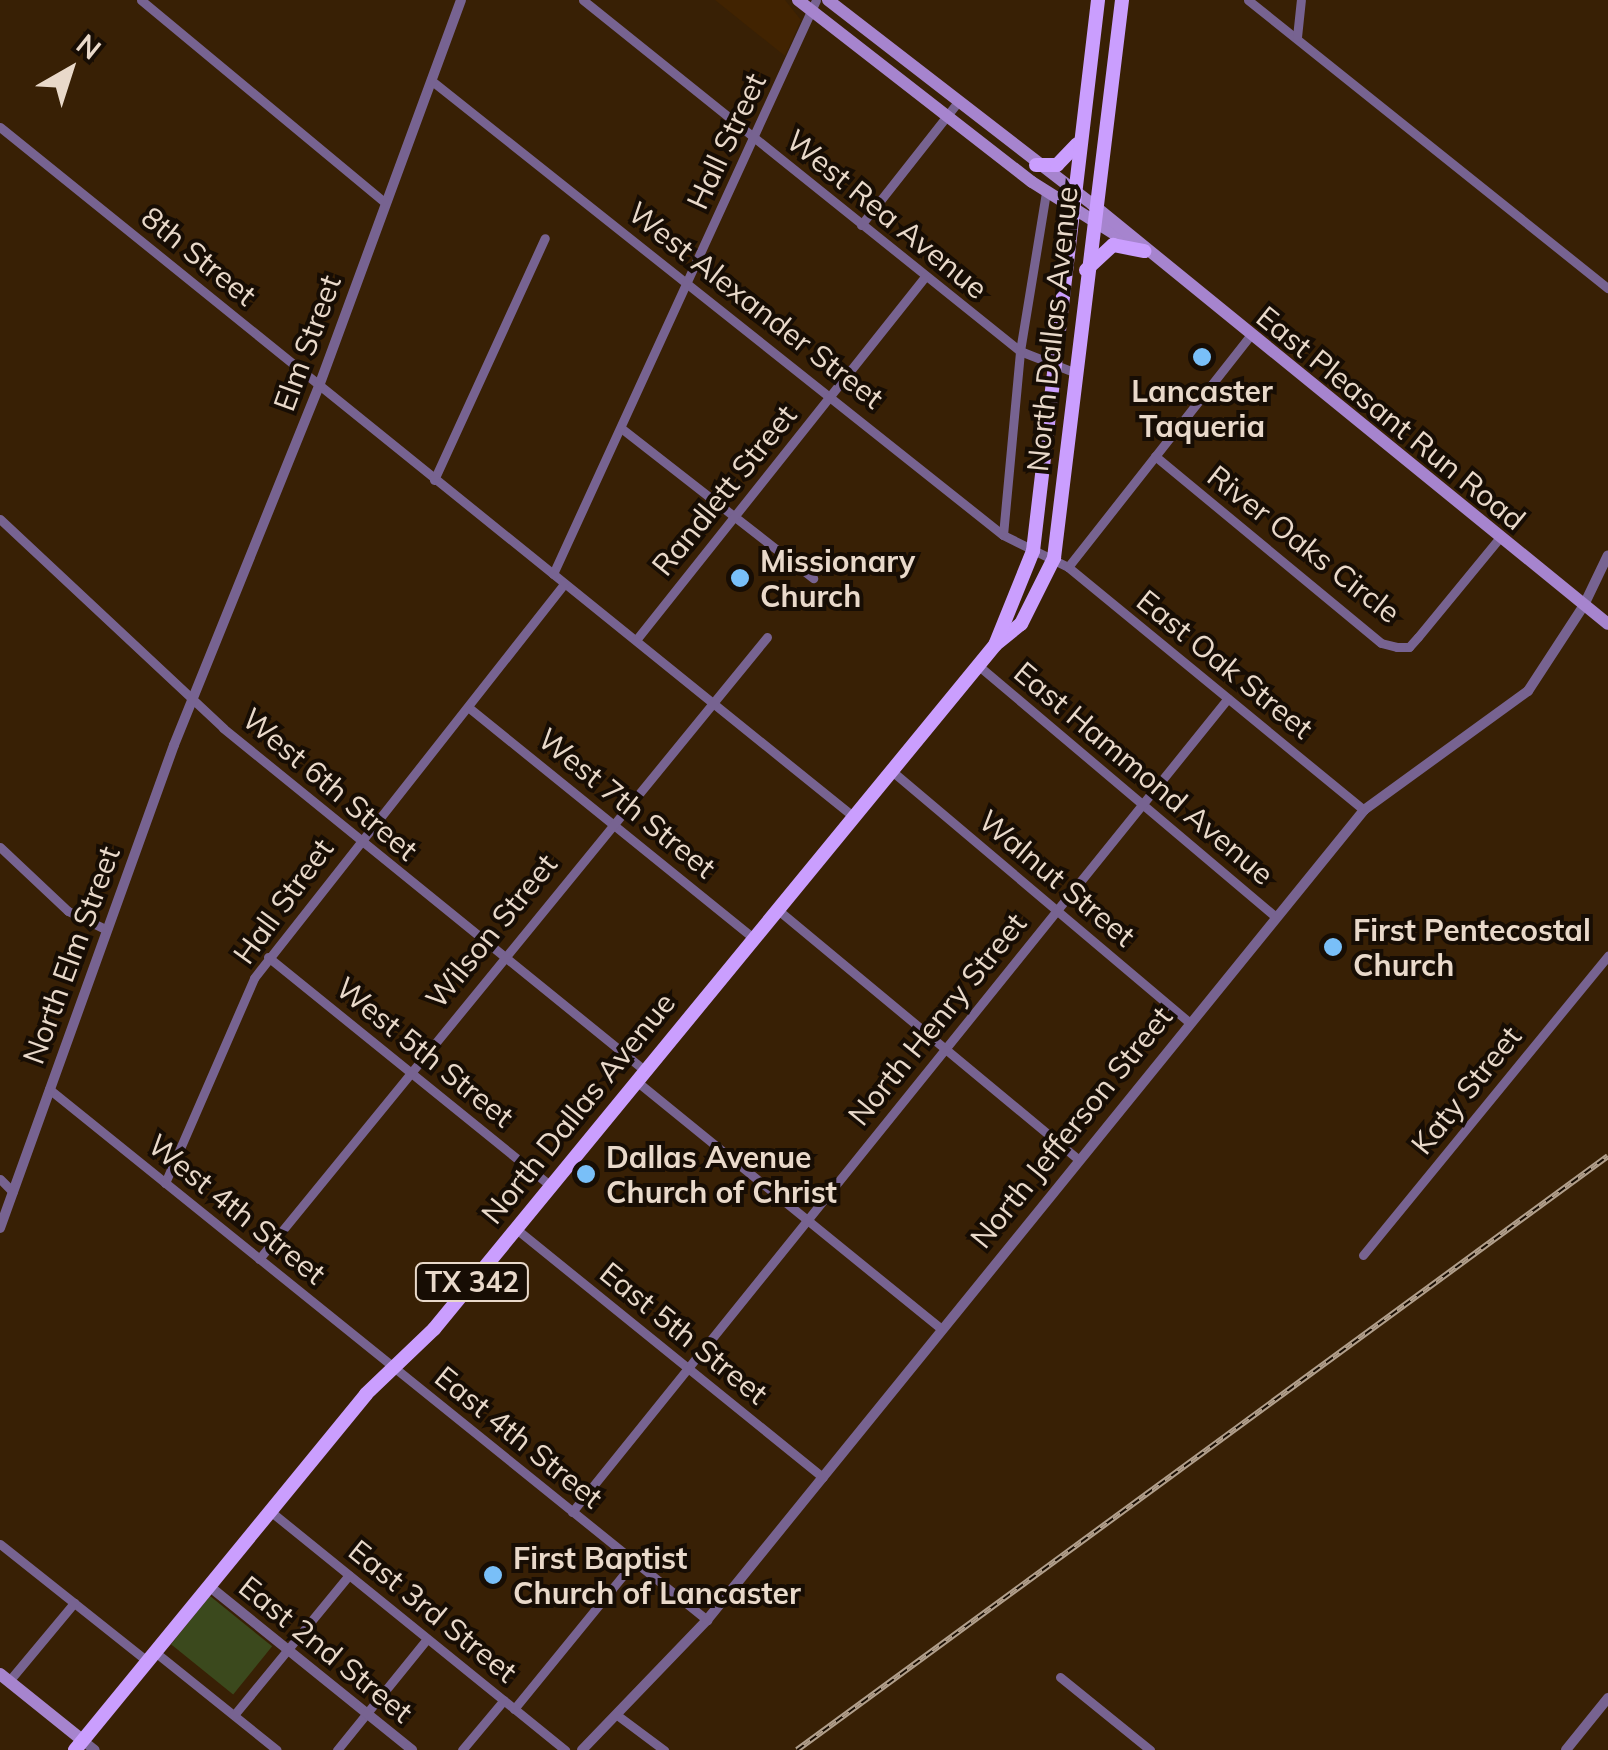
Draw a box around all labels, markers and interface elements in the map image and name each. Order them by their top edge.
north arrow [20,20,120,120]
text: N [70,26,108,67]
street label: Hall Street [679,67,773,215]
street label: West Rea Avenue [779,122,995,306]
street label: North Dallas Avenue [1019,184,1085,474]
street label: West Alexander Street [621,194,891,416]
street label: 8th Street [134,199,264,313]
street label: Elm Street [266,270,348,416]
street label: East Pleasant Run Road [1249,299,1533,537]
marker: Lancaster Taqueria [1191,346,1213,368]
place label: Lancaster Taqueria [1131,373,1273,444]
street label: Randlett Street [644,397,804,583]
street label: River Oaks Circle [1201,458,1407,630]
place label: Missionary Church [760,543,915,614]
marker: Missionary Church [729,567,751,589]
street label: East Oak Street [1130,582,1320,746]
street label: East Hammond Avenue [1007,654,1281,892]
street label: West 6th Street [235,700,425,868]
street label: West 7th Street [531,720,723,886]
street label: Walnut Street [972,802,1142,954]
street label: Hall Street [226,831,340,971]
street label: North Elm Street [15,841,127,1069]
street label: Wilson Street [418,847,564,1015]
street label: North Henry Street [840,906,1034,1132]
place label: First Pentecostal Church [1353,912,1591,982]
marker: First Pentecostal Church [1322,936,1344,958]
street label: West 5th Street [329,969,521,1135]
street label: North Dallas Avenue [474,985,682,1231]
street label: North Jefferson Street [963,999,1179,1255]
street label: Katy Street [1403,1019,1529,1161]
street label: West 4th Street [141,1126,333,1292]
place label: Dallas Avenue Church of Christ [606,1139,837,1210]
marker: Dallas Avenue Church of Christ [575,1163,597,1185]
street label: East 5th Street [593,1254,775,1412]
road number: TX 342 [414,1259,530,1305]
street label: East 4th Street [428,1358,610,1516]
street label: East 3rd Street [342,1532,524,1690]
place label: First Baptist Church of Lancaster [513,1540,801,1610]
marker: First Baptist Church of Lancaster [482,1564,504,1586]
street label: East 2nd Street [232,1568,420,1730]

